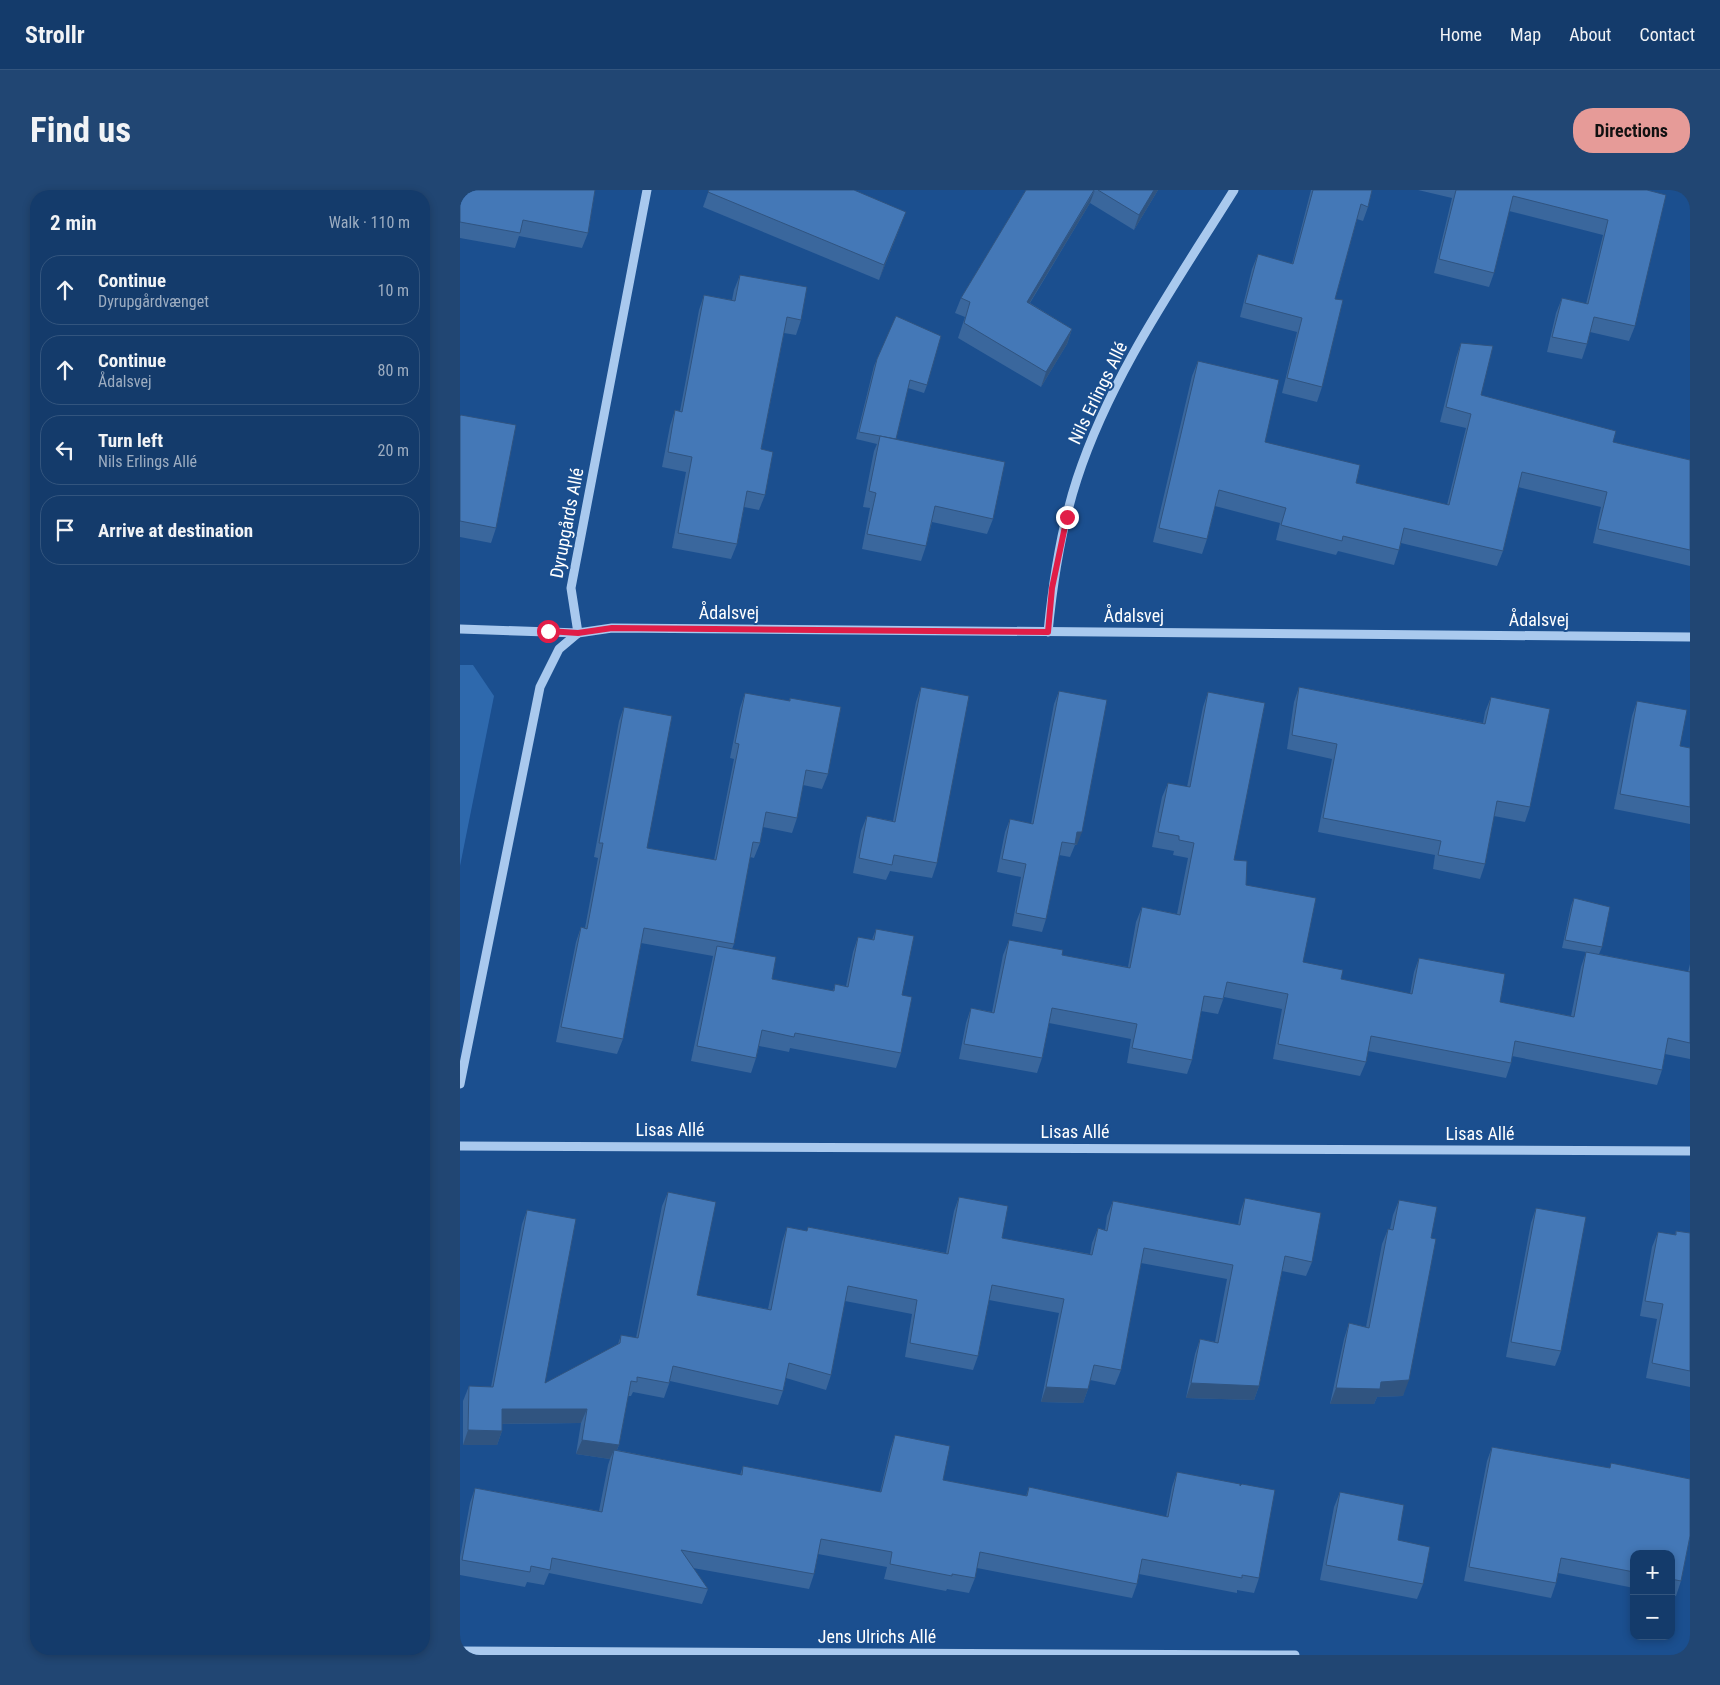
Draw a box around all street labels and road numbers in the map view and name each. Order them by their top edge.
street label: Nils Erlings Allé [1064,338,1131,447]
street label: Dyrupgårds Allé [546,466,588,580]
street label: Ådalsvej [699,601,759,623]
street label: Ådalsvej [1104,604,1164,626]
street label: Ådalsvej [1509,608,1569,630]
street label: Lisas Allé [636,1119,704,1140]
street label: Lisas Allé [1041,1121,1109,1142]
street label: Lisas Allé [1446,1123,1514,1144]
street label: Jens Ulrichs Allé [818,1626,936,1647]

